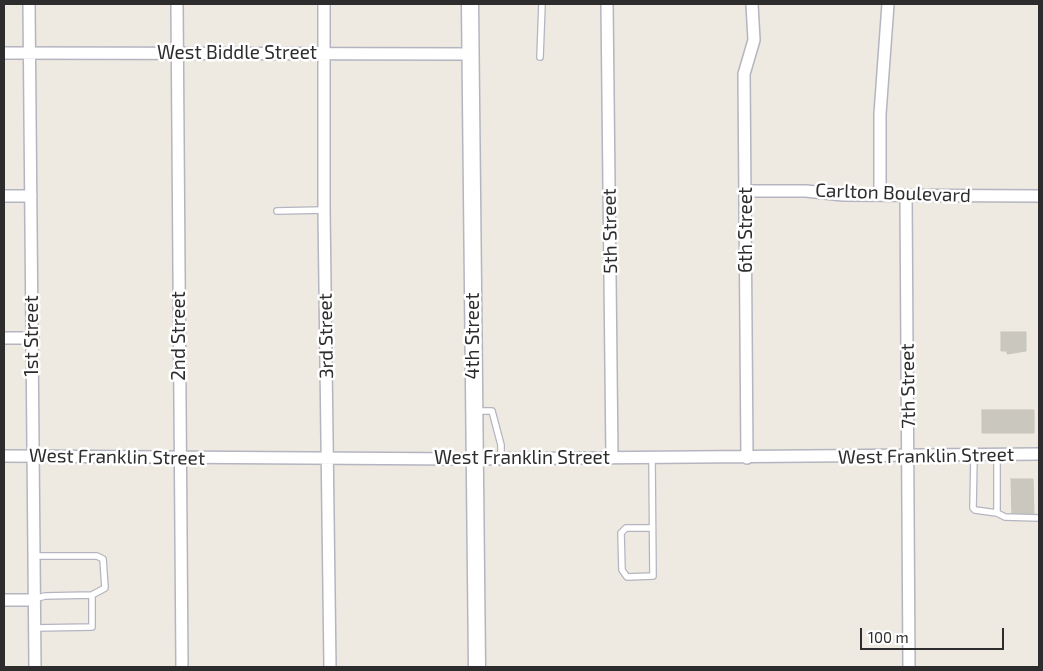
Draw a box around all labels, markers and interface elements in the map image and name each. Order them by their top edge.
street label: West Biddle Street [157,42,317,64]
street label: Carlton Boulevard [815,179,971,207]
street label: 6th Street [735,187,757,273]
street label: 5th Street [598,188,622,274]
street label: 2nd Street [168,291,190,381]
street label: 4th Street [462,292,484,380]
street label: 3rd Street [314,293,338,379]
street label: 1st Street [21,295,43,377]
street label: 7th Street [896,343,920,429]
street label: West Franklin Street [838,443,1014,469]
street label: West Franklin Street [29,444,205,470]
street label: West Franklin Street [434,447,610,469]
scale bar [863,618,1007,650]
text: 100 m [868,628,909,646]

